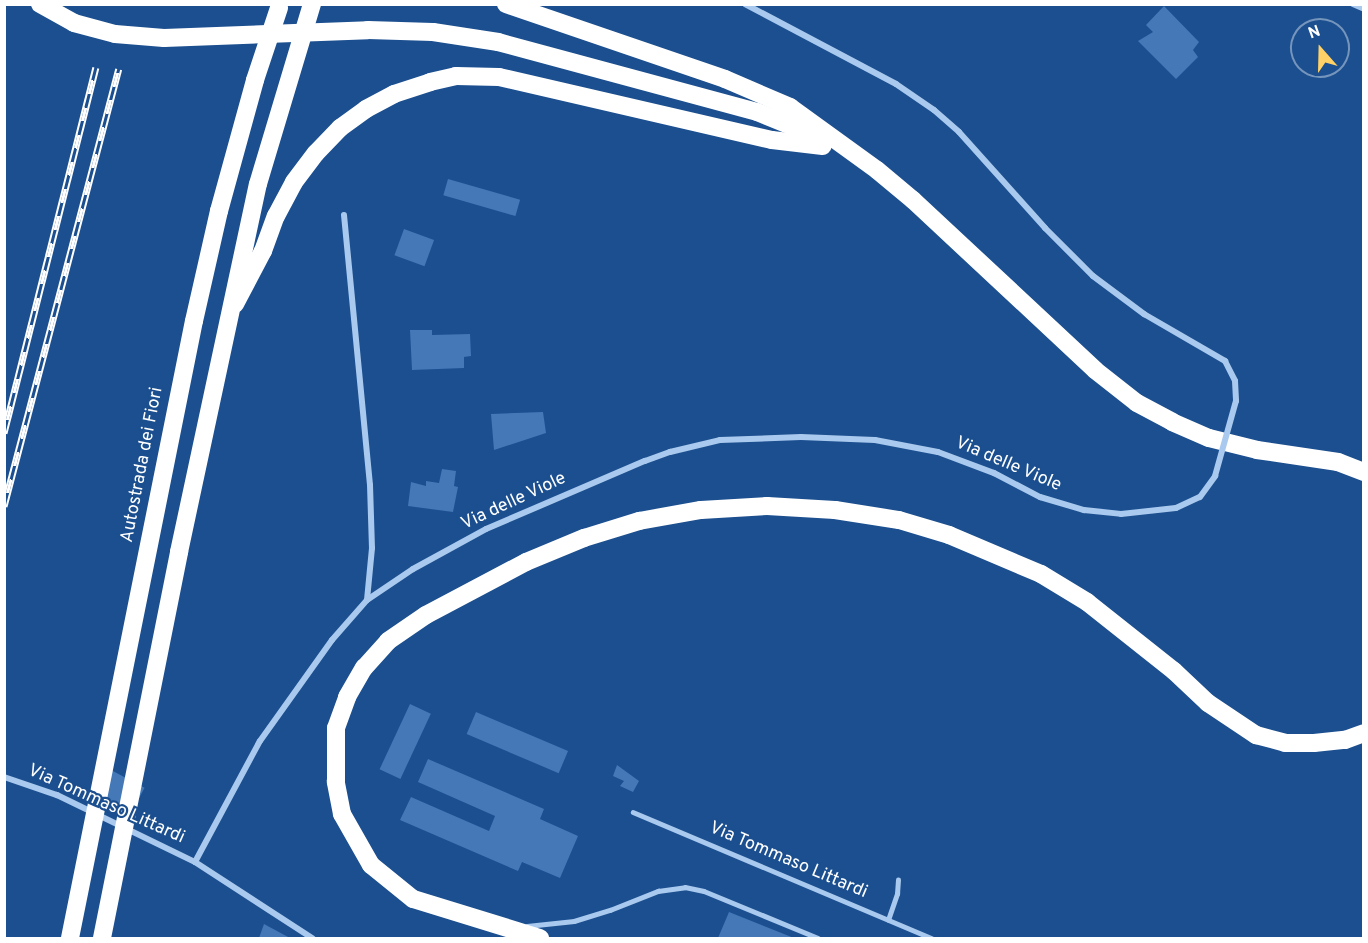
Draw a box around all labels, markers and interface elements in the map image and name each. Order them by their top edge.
north arrow [1290,18,1350,78]
text: N [1306,22,1323,44]
street label: Autostrada dei Fiori [117,385,169,545]
street label: Via delle Viole [951,433,1065,497]
street label: Via delle Viole [458,468,570,536]
street label: Via Tommaso Littardi [24,760,188,850]
street label: Via Tommaso Littardi [705,818,871,904]

